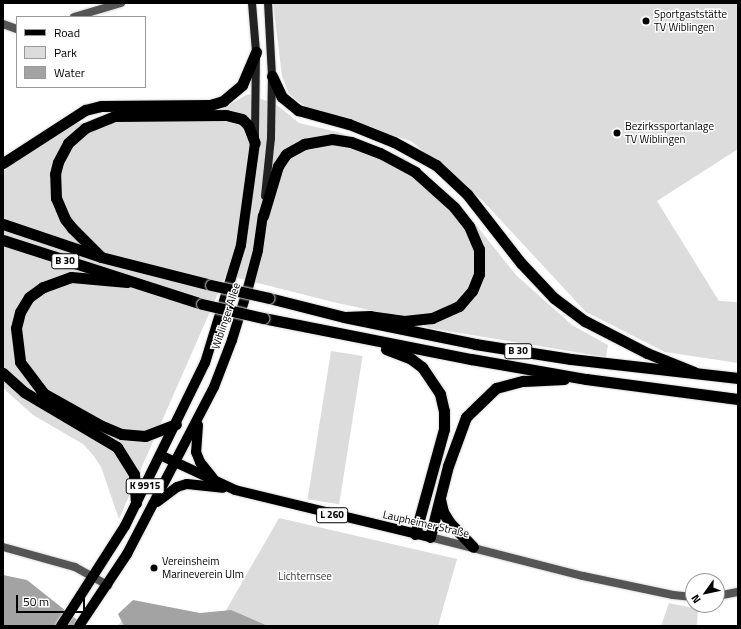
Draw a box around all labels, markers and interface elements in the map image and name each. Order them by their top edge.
place label: Sportgaststätte TV Wiblingen [654,8,727,34]
legend [16,16,146,88]
marker: Sportgaststätte TV Wiblingen [641,16,651,26]
text: Road [54,23,80,42]
text: Park [54,43,77,62]
text: Water [54,63,85,82]
place label: Bezirkssportanlage TV Wiblingen [625,120,714,146]
marker: Bezirkssportanlage TV Wiblingen [612,128,622,138]
road number: B 30 [51,253,79,269]
street label: Wiblinger Allee [209,281,243,351]
road number: B 30 [504,343,532,359]
road number: K 9915 [125,478,165,494]
road number: L 260 [316,507,348,523]
street label: Laupheimer Straße [382,508,470,540]
place label: Vereinsheim Marineverein Ulm [162,555,244,581]
marker: Vereinsheim Marineverein Ulm [149,563,159,573]
park label: Lichternsee [278,569,332,583]
north arrow [685,573,725,613]
scale bar [18,587,87,613]
text: N [687,591,705,607]
text: 50 m [23,592,49,611]

